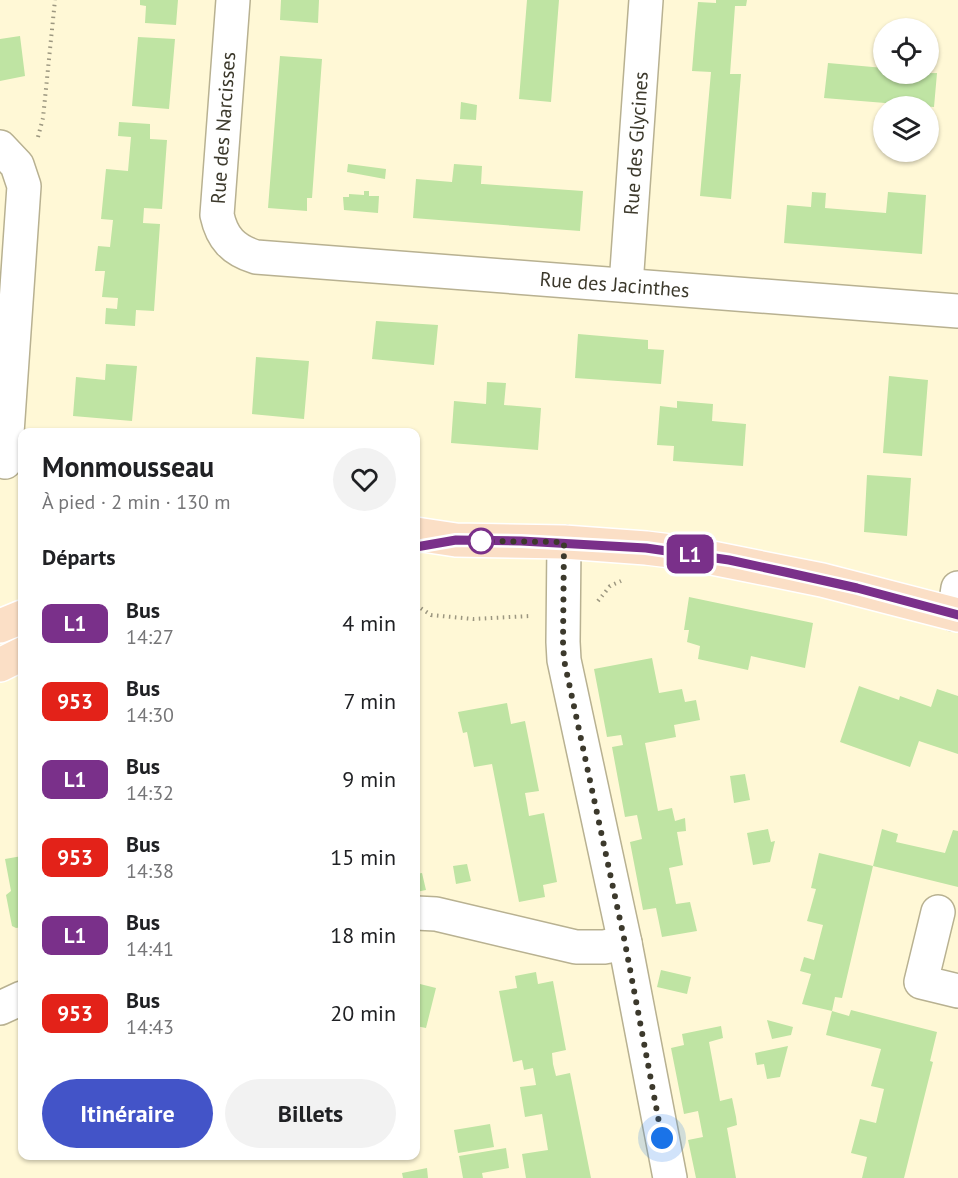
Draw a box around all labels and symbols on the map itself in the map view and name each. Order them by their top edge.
street label: Rue des Narcisses [205,51,241,205]
street label: Rue des Glycines [618,71,654,216]
street label: Rue des Jacinthes [539,266,690,303]
unlabelled marker [468,528,494,554]
line badge: L1 [663,534,717,574]
your location [647,1123,677,1153]

